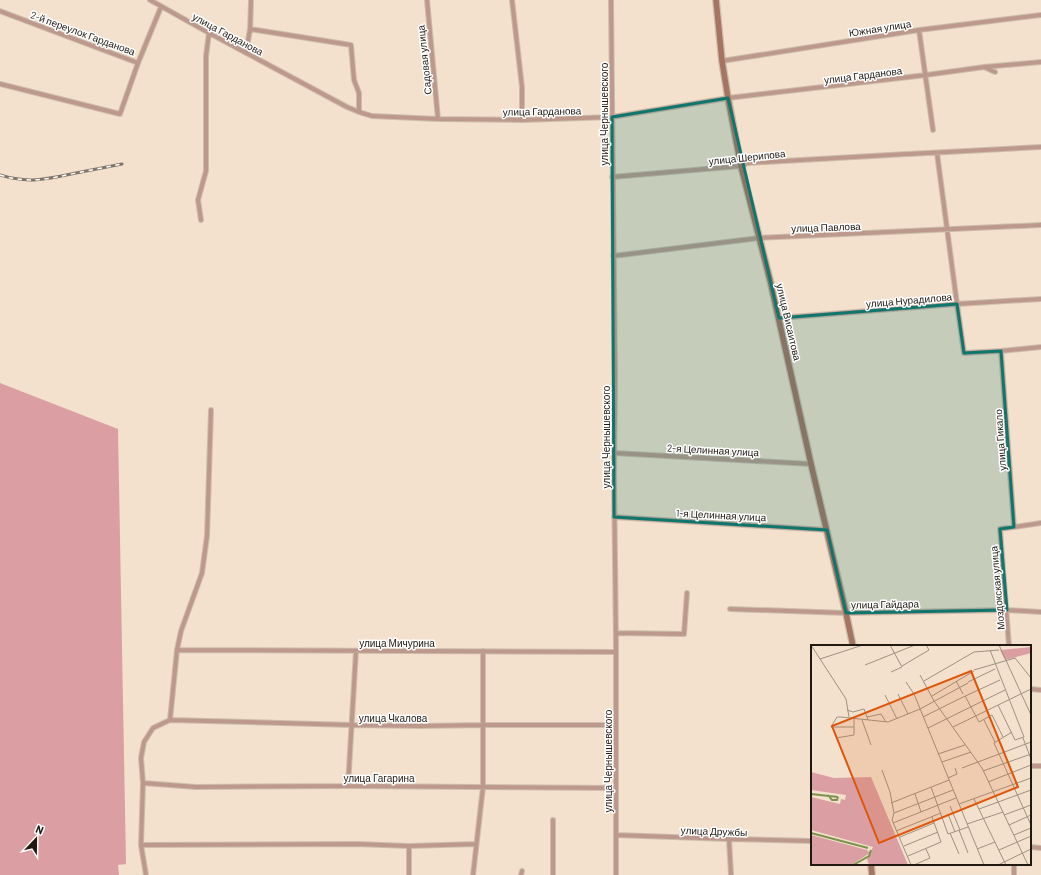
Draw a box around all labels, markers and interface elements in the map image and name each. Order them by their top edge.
street label: 2-й переулок Гарданова [29,8,137,58]
street label: улица Гарданова [191,10,266,58]
street label: Южная улица [848,17,912,39]
street label: Садовая улица [414,24,434,95]
street label: улица Чернышевского [598,62,610,165]
street label: улица Гарданова [823,64,903,86]
street label: улица Гарданова [503,104,582,118]
street label: улица Шерипова [708,147,786,167]
street label: улица Павлова [791,220,861,234]
street label: улица Висаитова [774,282,804,362]
street label: улица Нурадилова [865,290,953,310]
street label: улица Чернышевского [600,385,612,488]
street label: улица Гикало [992,408,1008,471]
street label: 2-я Целинная улица [667,442,760,458]
street label: 1-я Целинная улица [676,507,767,523]
street label: Моздокская улица [987,545,1007,630]
street label: улица Гайдара [851,597,920,611]
street label: улица Мичурина [359,637,435,649]
inset map [811,645,1031,865]
street label: улица Чернышевского [602,709,614,812]
street label: улица Чкалова [359,712,428,724]
street label: улица Гагарина [343,772,415,784]
north arrow [16,819,56,859]
text: N [34,822,46,837]
street label: улица Дружбы [681,824,747,838]

